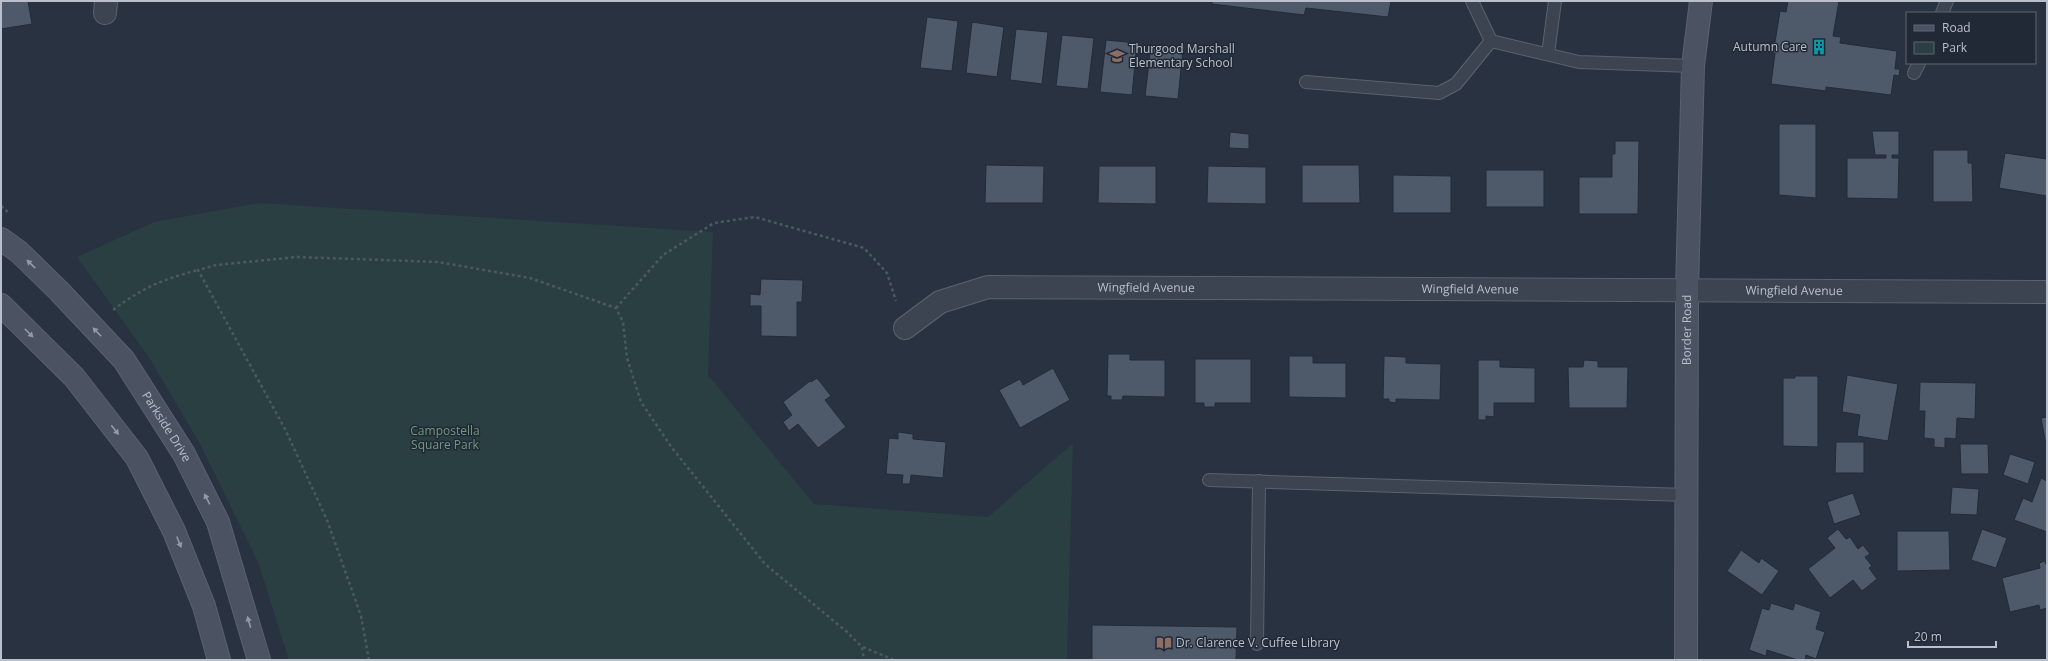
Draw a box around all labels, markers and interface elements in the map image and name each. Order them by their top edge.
legend [1906,12,2036,64]
text: Road [1942,19,1971,36]
place label: Autumn Care [1733,38,1807,55]
building icon: Autumn Care [1810,38,1828,56]
text: Park [1942,39,1968,56]
place label: Thurgood Marshall Elementary School [1129,40,1235,71]
school or university icon: Thurgood Marshall Elementary School [1108,47,1126,65]
one-way arrow [26,259,36,269]
street label: Wingfield Avenue [1098,279,1195,296]
street label: Wingfield Avenue [1421,280,1519,298]
street label: Wingfield Avenue [1745,282,1843,299]
street label: Border Road [1678,295,1695,365]
one-way arrow [92,327,102,337]
one-way arrow [24,328,34,338]
street label: Parkside Drive [138,388,196,465]
park label: Campostella Square Park [410,422,480,453]
one-way arrow [110,424,119,435]
one-way arrow [204,494,210,505]
one-way arrow [176,537,182,549]
one-way arrow [246,616,252,628]
scale bar [1908,623,1996,649]
text: 20 m [1914,628,1942,645]
library icon: Dr. Clarence V. Cuffee Library [1155,634,1173,652]
place label: Dr. Clarence V. Cuffee Library [1176,634,1341,651]

